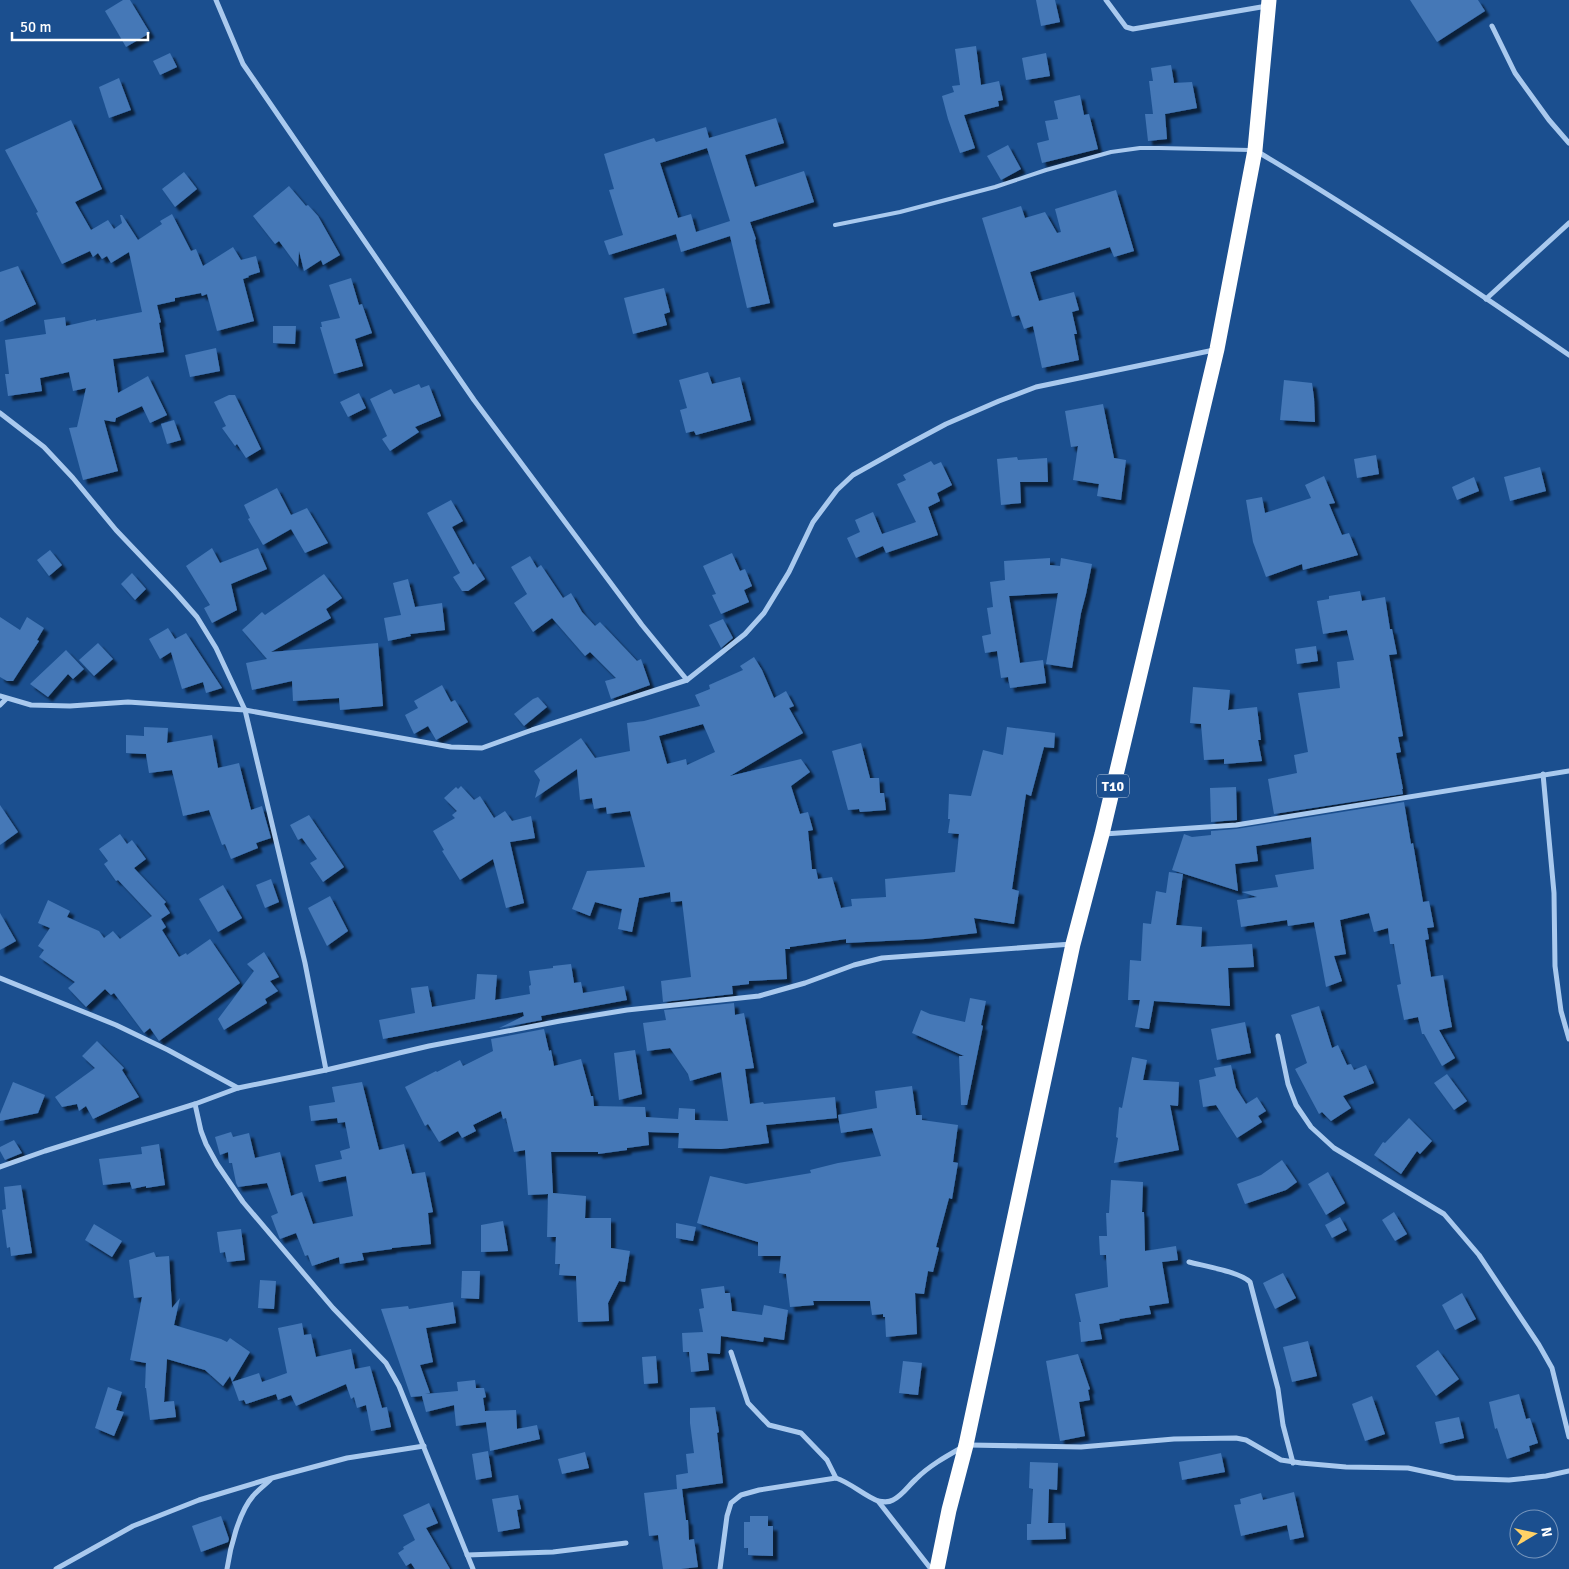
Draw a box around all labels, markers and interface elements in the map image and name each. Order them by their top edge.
scale bar [12,10,149,42]
text: 50 m [20,18,51,36]
road number: T10 [1097,774,1129,798]
north arrow [1509,1509,1559,1559]
text: N [1537,1526,1556,1538]

